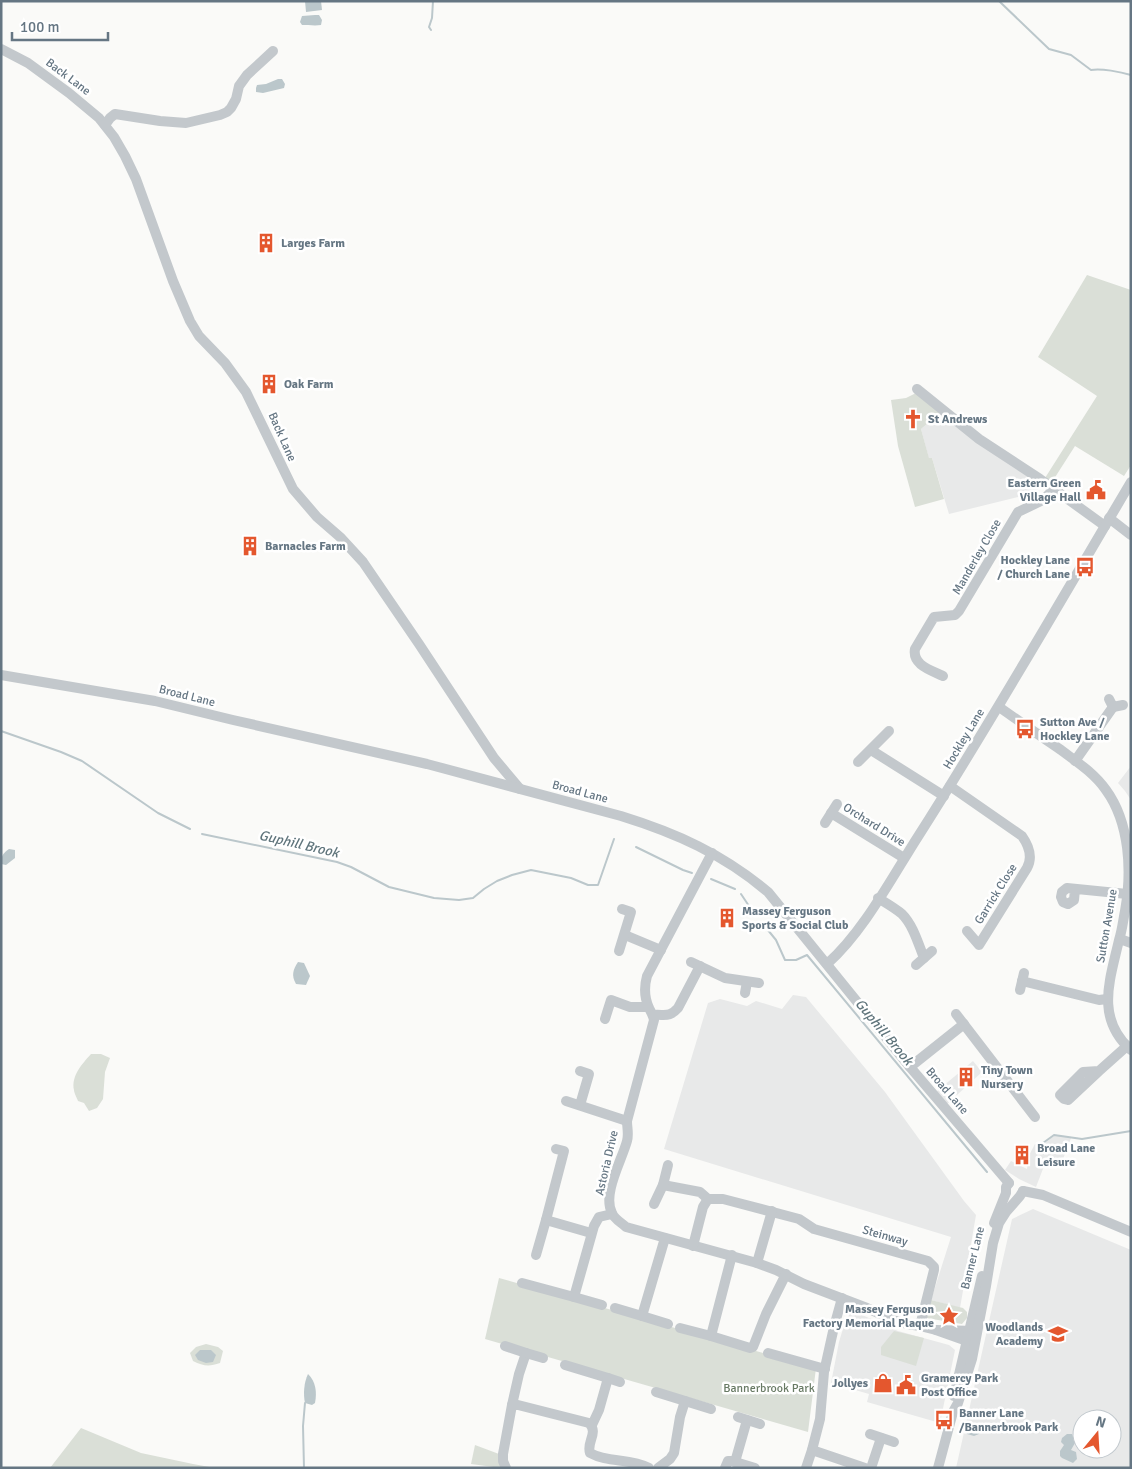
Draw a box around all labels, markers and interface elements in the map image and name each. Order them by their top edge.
scale bar [12,10,109,42]
text: 100 m [20,18,60,36]
street label: Back Lane [43,55,93,99]
building icon: Larges Farm [255,232,277,254]
place label: Larges Farm [281,236,345,251]
building icon: Oak Farm [258,373,280,395]
place label: Oak Farm [284,377,334,392]
church icon: St Andrews [902,408,924,430]
street label: Back Lane [264,410,300,464]
place label: St Andrews [928,412,988,427]
place label: Eastern Green Village Hall [1007,476,1081,505]
public building icon: Eastern Green Village Hall [1085,479,1107,501]
street label: Manderley Close [949,517,1005,597]
building icon: Barnacles Farm [239,535,261,557]
place label: Barnacles Farm [265,539,346,554]
place label: Hockley Lane / Church Lane [997,553,1070,582]
bus stop icon: Hockley Lane / Church Lane [1074,556,1096,578]
street label: Broad Lane [157,682,217,710]
street label: Hockley Lane [940,706,988,772]
place label: Sutton Ave / Hockley Lane [1040,715,1109,744]
bus stop icon: Sutton Ave / Hockley Lane [1014,718,1036,740]
street label: Broad Lane [550,777,610,807]
street label: Orchard Drive [840,800,908,850]
water label: Guphill Brook [257,827,342,862]
street label: Garrick Close [971,861,1021,927]
street label: Sutton Avenue [1093,888,1121,964]
place label: Massey Ferguson Sports & Social Club [742,904,849,933]
building icon: Massey Ferguson Sports & Social Club [716,907,738,929]
water label: Guphill Brook [851,995,918,1070]
place label: Tiny Town Nursery [981,1063,1033,1092]
street label: Broad Lane [923,1064,971,1118]
building icon: Tiny Town Nursery [955,1066,977,1088]
street label: Astoria Drive [592,1129,622,1197]
place label: Broad Lane Leisure [1037,1141,1095,1170]
building icon: Broad Lane Leisure [1011,1144,1033,1166]
street label: Steinway [861,1222,910,1250]
street label: Banner Lane [958,1225,988,1291]
place label: Massey Ferguson Factory Memorial Plaque [803,1302,934,1331]
place icon: Massey Ferguson Factory Memorial Plaque [938,1305,960,1327]
place label: Woodlands Academy [985,1320,1044,1349]
school or university icon: Woodlands Academy [1047,1323,1069,1345]
place label: Gramercy Park Post Office [921,1371,999,1400]
shop icon: Jollyes [872,1372,894,1394]
public building icon: Gramercy Park Post Office [895,1374,917,1396]
place label: Jollyes [832,1376,869,1391]
park label: Bannerbrook Park [723,1381,815,1396]
place label: Banner Lane /Bannerbrook Park [959,1406,1059,1435]
bus stop icon: Banner Lane /Bannerbrook Park [933,1409,955,1431]
north arrow [1072,1409,1122,1459]
text: N [1094,1413,1108,1432]

